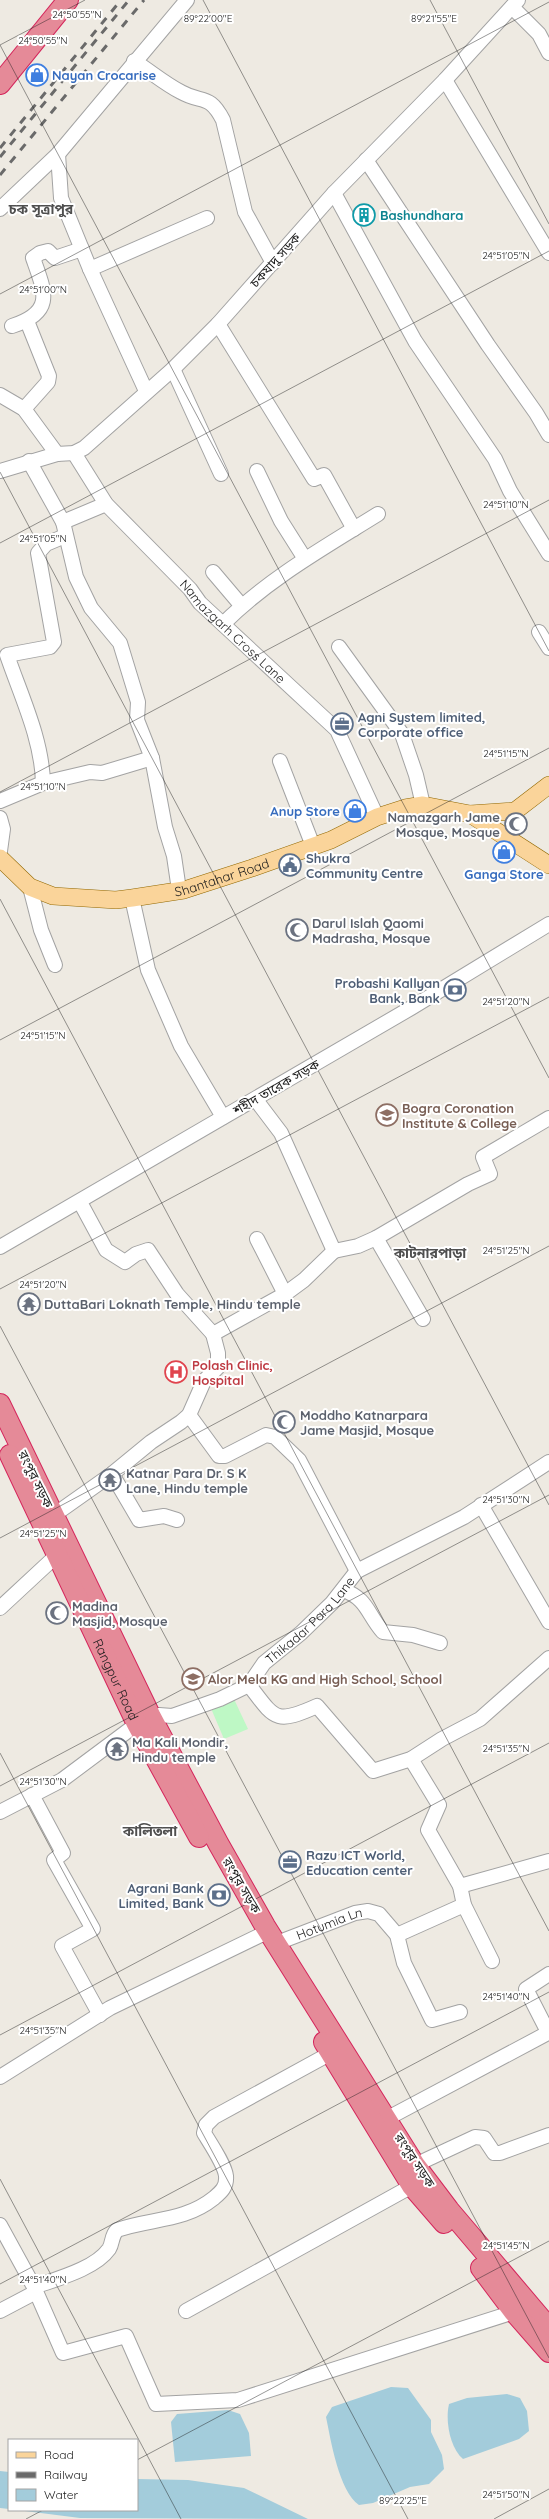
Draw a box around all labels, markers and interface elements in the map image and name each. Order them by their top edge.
text: 24°50'55"N [52,8,102,21]
text: 89°22'00"E [184,12,233,25]
text: 89°21'55"E [411,12,457,25]
text: 24°50'55"N [18,34,68,47]
shop icon: Nayan Crocarise [24,62,50,88]
place label: Nayan Crocarise [52,67,156,83]
district label: চক সূত্রাপুর [8,200,74,218]
building icon: Bashundhara [351,202,377,228]
place label: Bashundhara [380,207,464,223]
street label: চকযাদু সড়ক [246,229,304,291]
text: 24°51'05"N [482,249,530,262]
text: 24°51'00"N [19,283,67,296]
text: 24°51'10"N [483,498,529,511]
text: 24°51'05"N [19,532,67,545]
street label: Namazgarh Cross Lane [177,576,289,686]
place label: Agni System limited, Corporate office [358,709,485,740]
office icon: Agni System limited, Corporate office [329,711,355,737]
text: 24°51'15"N [483,747,529,760]
text: 24°51'10"N [20,780,66,793]
shop icon: Anup Store [342,798,368,824]
place label: Anup Store [270,803,340,819]
place label: Namazgarh Jame Mosque, Mosque [388,809,500,840]
mosque icon: Namazgarh Jame Mosque, Mosque [503,811,529,837]
shop icon: Ganga Store [491,839,517,865]
place label: Shukra Community Centre [306,850,424,881]
public building icon: Shukra Community Centre [277,852,303,878]
street label: Shantahar Road [173,855,271,899]
place label: Ganga Store [464,866,544,882]
place label: Darul Islah Qaomi Madrasha, Mosque [312,915,431,946]
mosque icon: Darul Islah Qaomi Madrasha, Mosque [284,917,310,943]
place label: Probashi Kallyan Bank, Bank [335,975,440,1006]
bank icon: Probashi Kallyan Bank, Bank [442,977,468,1003]
text: 24°51'20"N [482,995,530,1008]
text: 24°51'15"N [20,1029,66,1042]
street label: শহীদ তারেক সড়ক [229,1056,322,1119]
place label: Bogra Coronation Institute & College [402,1100,517,1131]
school or university icon: Bogra Coronation Institute & College [374,1102,400,1128]
district label: কাটনারপাড়া [393,1244,467,1262]
text: 24°51'25"N [482,1244,530,1257]
text: 24°51'20"N [19,1278,67,1291]
temple icon: DuttaBari Loknath Temple, Hindu temple [16,1291,42,1317]
place label: DuttaBari Loknath Temple, Hindu temple [44,1296,301,1312]
place label: Polash Clinic, Hospital [192,1357,273,1388]
hospital icon: Polash Clinic, Hospital [163,1359,189,1385]
place label: Moddho Katnarpara Jame Masjid, Mosque [300,1407,435,1438]
mosque icon: Moddho Katnarpara Jame Masjid, Mosque [271,1409,297,1435]
street label: রংপুর সড়ক [14,1447,57,1511]
place label: Katnar Para Dr. S K Lane, Hindu temple [126,1465,248,1496]
temple icon: Katnar Para Dr. S K Lane, Hindu temple [97,1467,123,1493]
text: 24°51'30"N [482,1493,530,1506]
text: 24°51'25"N [19,1527,67,1540]
street label: Thikadar Para Lane [262,1573,358,1667]
place label: Madina Masjid, Mosque [72,1598,168,1629]
mosque icon: Madina Masjid, Mosque [44,1600,70,1626]
street label: Rangpur Road [90,1636,142,1723]
school or university icon: Alor Mela KG and High School, School [180,1666,206,1692]
place label: Alor Mela KG and High School, School [208,1671,442,1687]
place label: Ma Kali Mondir, Hindu temple [132,1734,228,1765]
temple icon: Ma Kali Mondir, Hindu temple [104,1736,130,1762]
text: 24°51'35"N [483,1742,529,1755]
text: 24°51'30"N [19,1775,67,1788]
district label: কালিতলা [122,1822,178,1840]
place label: Razu ICT World, Education center [306,1847,413,1878]
office icon: Razu ICT World, Education center [277,1849,303,1875]
street label: রংপুর সড়ক [218,1853,265,1917]
place label: Agrani Bank Limited, Bank [118,1880,204,1911]
bank icon: Agrani Bank Limited, Bank [206,1882,232,1908]
street label: Hotumia Ln [294,1904,363,1943]
text: 24°51'40"N [482,1990,530,2003]
text: 24°51'35"N [20,2024,66,2037]
street label: রংপুর সড়ক [390,2129,439,2191]
text: 24°51'45"N [483,2239,529,2252]
text: 24°51'40"N [19,2273,67,2286]
legend [8,2439,138,2511]
text: Road [44,2447,74,2462]
text: Railway [44,2467,88,2482]
text: Water [44,2487,79,2502]
text: 24°51'50"N [482,2488,530,2501]
text: 89°22'25"E [379,2494,427,2507]

